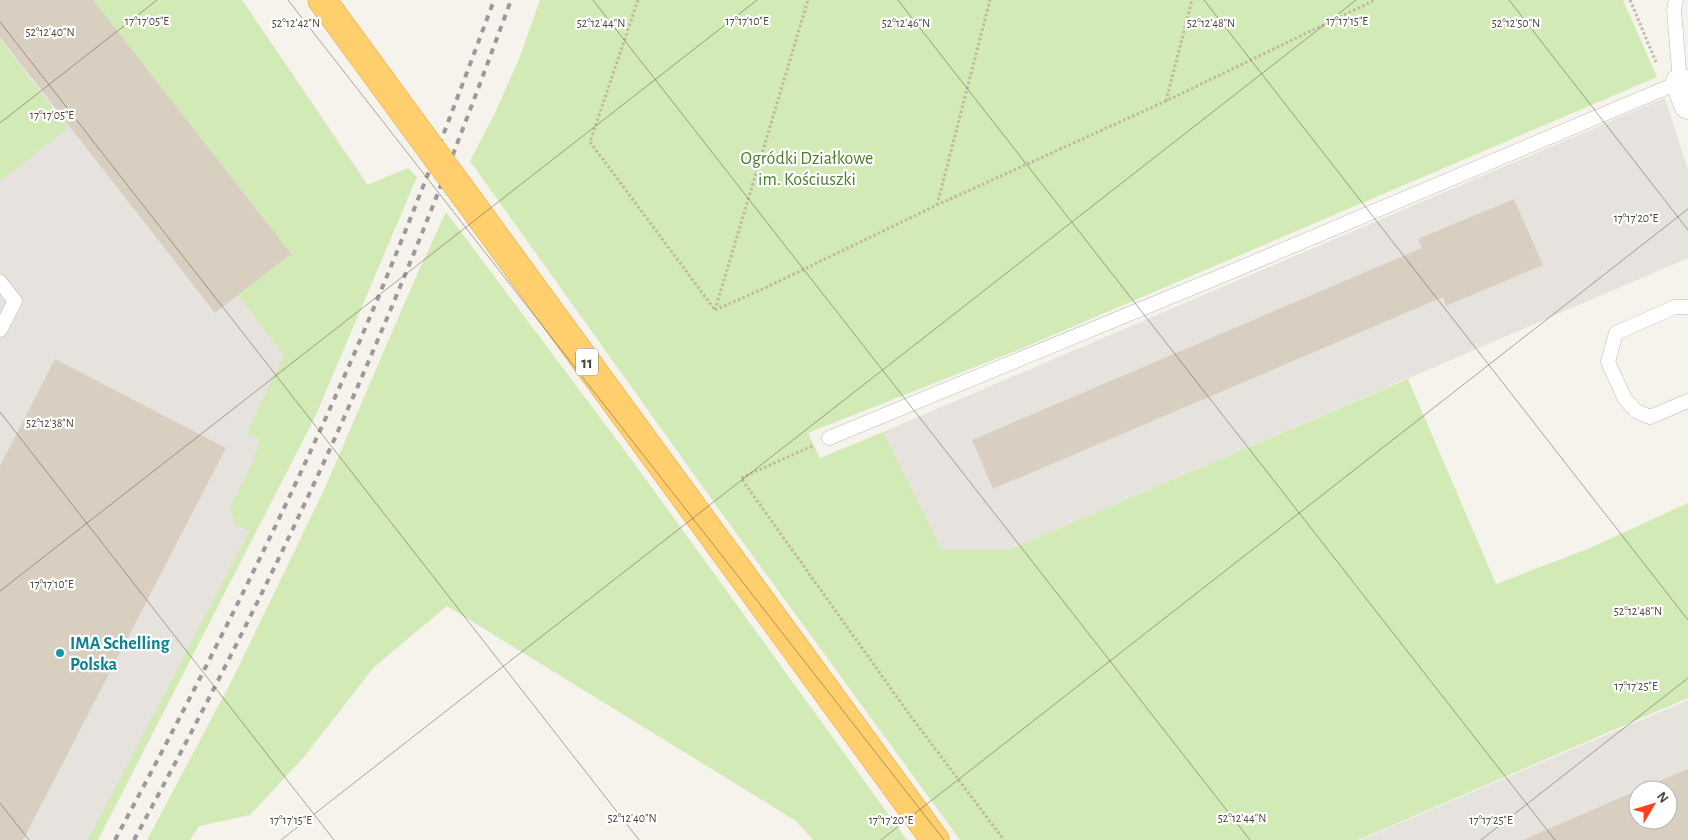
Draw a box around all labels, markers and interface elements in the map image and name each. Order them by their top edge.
text: 17°17'05"E [125,15,169,27]
text: 17°17'10"E [725,15,769,27]
text: 17°17'15"E [1326,15,1368,27]
text: 52°12'42"N [272,17,320,29]
text: 52°12'44"N [577,17,625,29]
text: 52°12'46"N [882,17,930,29]
text: 52°12'48"N [1187,17,1235,29]
text: 52°12'50"N [1492,17,1540,29]
text: 52°12'40"N [25,26,75,38]
text: 17°17'05"E [30,109,74,121]
park label: Ogródki Działkowe im. Kościuszki [741,150,873,189]
text: 17°17'20"E [1614,212,1659,224]
road number: 11 [576,348,598,376]
text: 52°12'38"N [26,417,74,429]
text: 17°17'10"E [30,578,74,590]
text: 52°12'48"N [1614,605,1662,617]
place label: IMA Schelling Polska [70,635,170,674]
marker: IMA Schelling Polska [54,647,66,659]
text: 17°17'25"E [1614,680,1658,692]
north arrow [1628,780,1678,830]
text: N [1654,789,1671,806]
text: 52°12'40"N [607,812,657,824]
text: 52°12'44"N [1218,812,1266,824]
text: 17°17'15"E [270,814,312,826]
text: 17°17'20"E [869,814,914,826]
text: 17°17'25"E [1469,814,1513,826]

